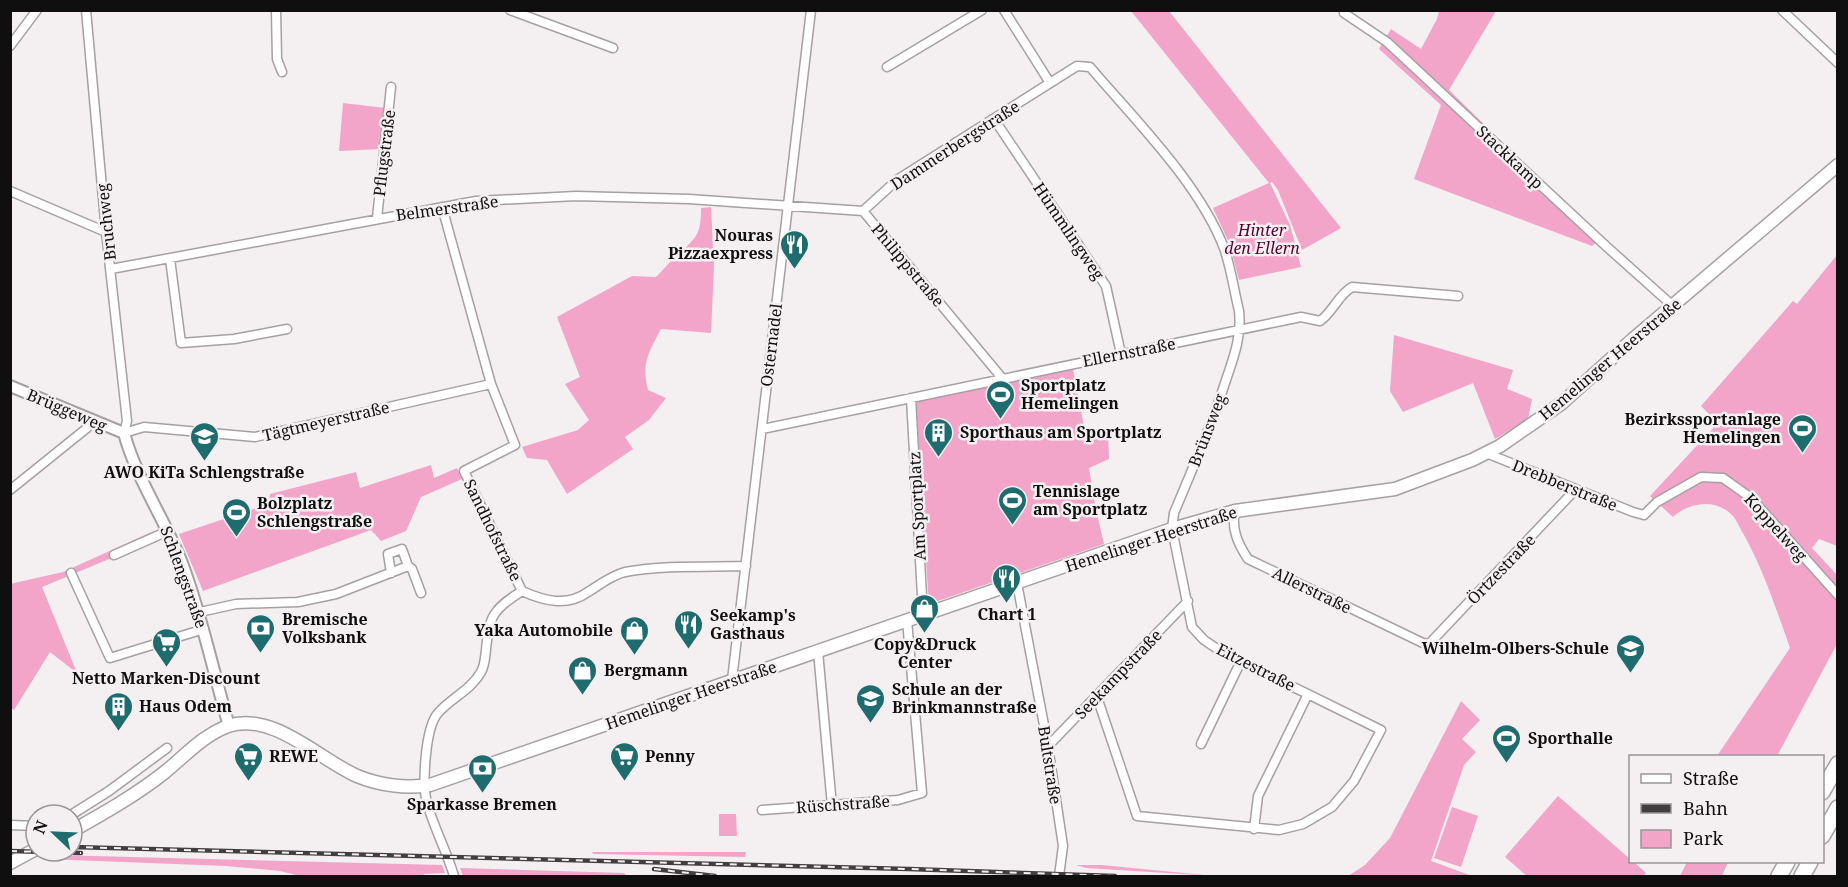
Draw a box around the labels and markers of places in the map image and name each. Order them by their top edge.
place label: Nouras Pizzaexpress [668,224,773,264]
restaurant icon: Nouras Pizzaexpress [778,228,810,270]
place label: Sportplatz Hemelingen [1021,374,1119,414]
sports icon: Sportplatz Hemelingen [984,378,1016,420]
place label: Bezirkssportanlage Hemelingen [1624,408,1781,448]
sports icon: Bezirkssportanlage Hemelingen [1786,412,1818,454]
building icon: Sporthaus am Sportplatz [923,416,955,458]
school or university icon: AWO KiTa Schlengstraße [188,420,220,462]
place label: Sporthaus am Sportplatz [960,421,1161,443]
place label: AWO KiTa Schlengstraße [104,461,304,483]
place label: Tennislage am Sportplatz [1033,480,1147,520]
sports icon: Tennislage am Sportplatz [996,484,1028,526]
place label: Bolzplatz Schlengstraße [257,492,372,532]
sports icon: Bolzplatz Schlengstraße [220,496,252,538]
restaurant icon: Chart 1 [991,562,1023,604]
shop icon: Copy&Druck Center [909,592,941,634]
place label: Chart 1 [977,603,1037,625]
place label: Seekamp's Gasthaus [710,604,796,644]
place label: Bremische Volksbank [282,608,368,648]
restaurant icon: Seekamp's Gasthaus [673,608,705,650]
bank icon: Bremische Volksbank [245,612,277,654]
shop icon: Yaka Automobile [618,614,650,656]
place label: Yaka Automobile [474,619,613,641]
supermarket icon: Netto Marken-Discount [150,626,182,668]
school or university icon: Wilhelm-Olbers-Schule [1614,632,1646,674]
place label: Copy&Druck Center [874,633,977,673]
place label: Wilhelm-Olbers-Schule [1422,637,1609,659]
shop icon: Bergmann [567,654,599,696]
place label: Bergmann [604,659,688,681]
place label: Netto Marken-Discount [72,667,261,689]
place label: Schule an der Brinkmannstraße [892,678,1037,718]
school or university icon: Schule an der Brinkmannstraße [855,682,887,724]
building icon: Haus Odem [102,690,134,732]
place label: Haus Odem [139,695,232,717]
sports icon: Sporthalle [1491,722,1523,764]
place label: Sporthalle [1528,727,1613,749]
supermarket icon: REWE [232,740,264,782]
supermarket icon: Penny [608,740,640,782]
place label: REWE [269,745,318,767]
place label: Penny [645,745,695,767]
bank icon: Sparkasse Bremen [466,752,498,794]
place label: Sparkasse Bremen [407,793,557,815]

